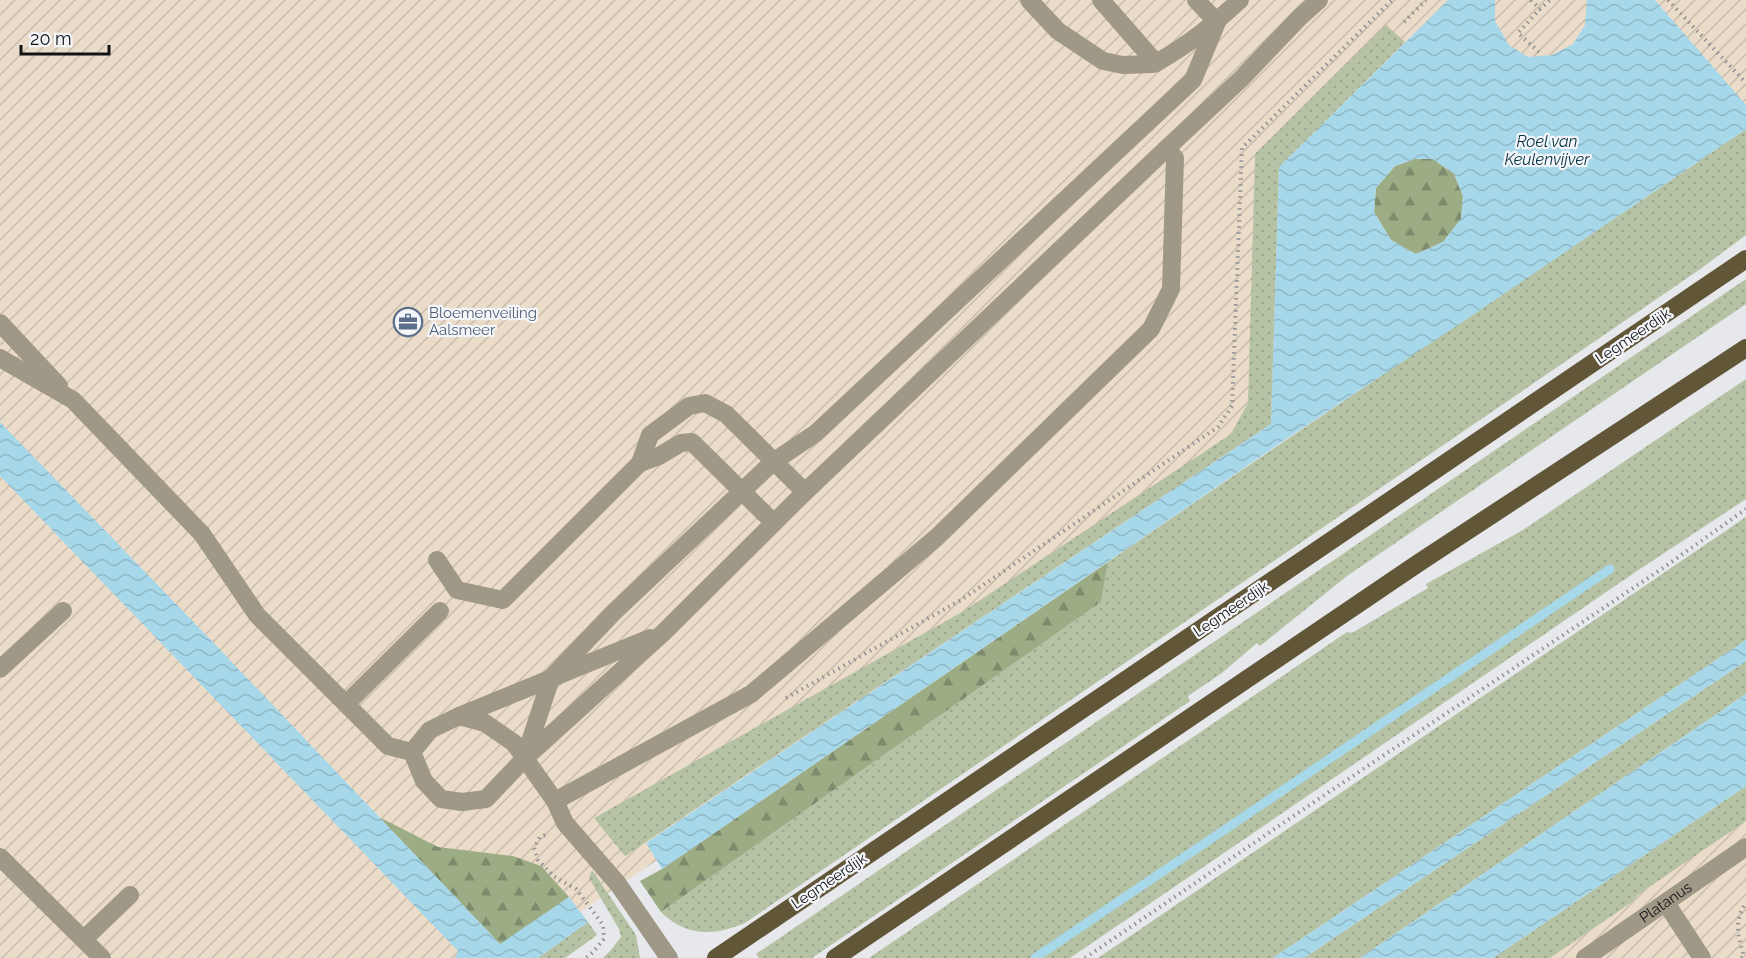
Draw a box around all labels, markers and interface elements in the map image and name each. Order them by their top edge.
scale bar [21,18,110,56]
text: 20 m [30,28,72,49]
water label: Roel van Keulenvijver [1504,132,1590,169]
place label: Bloemenveiling Aalsmeer [429,304,537,339]
street label: Legmeerdijk [1592,304,1674,368]
office icon: Bloemenveiling Aalsmeer [392,306,424,338]
street label: Legmeerdijk [1190,577,1272,641]
street label: Legmeerdijk [788,849,870,913]
street label: Platanus [1636,878,1695,927]

